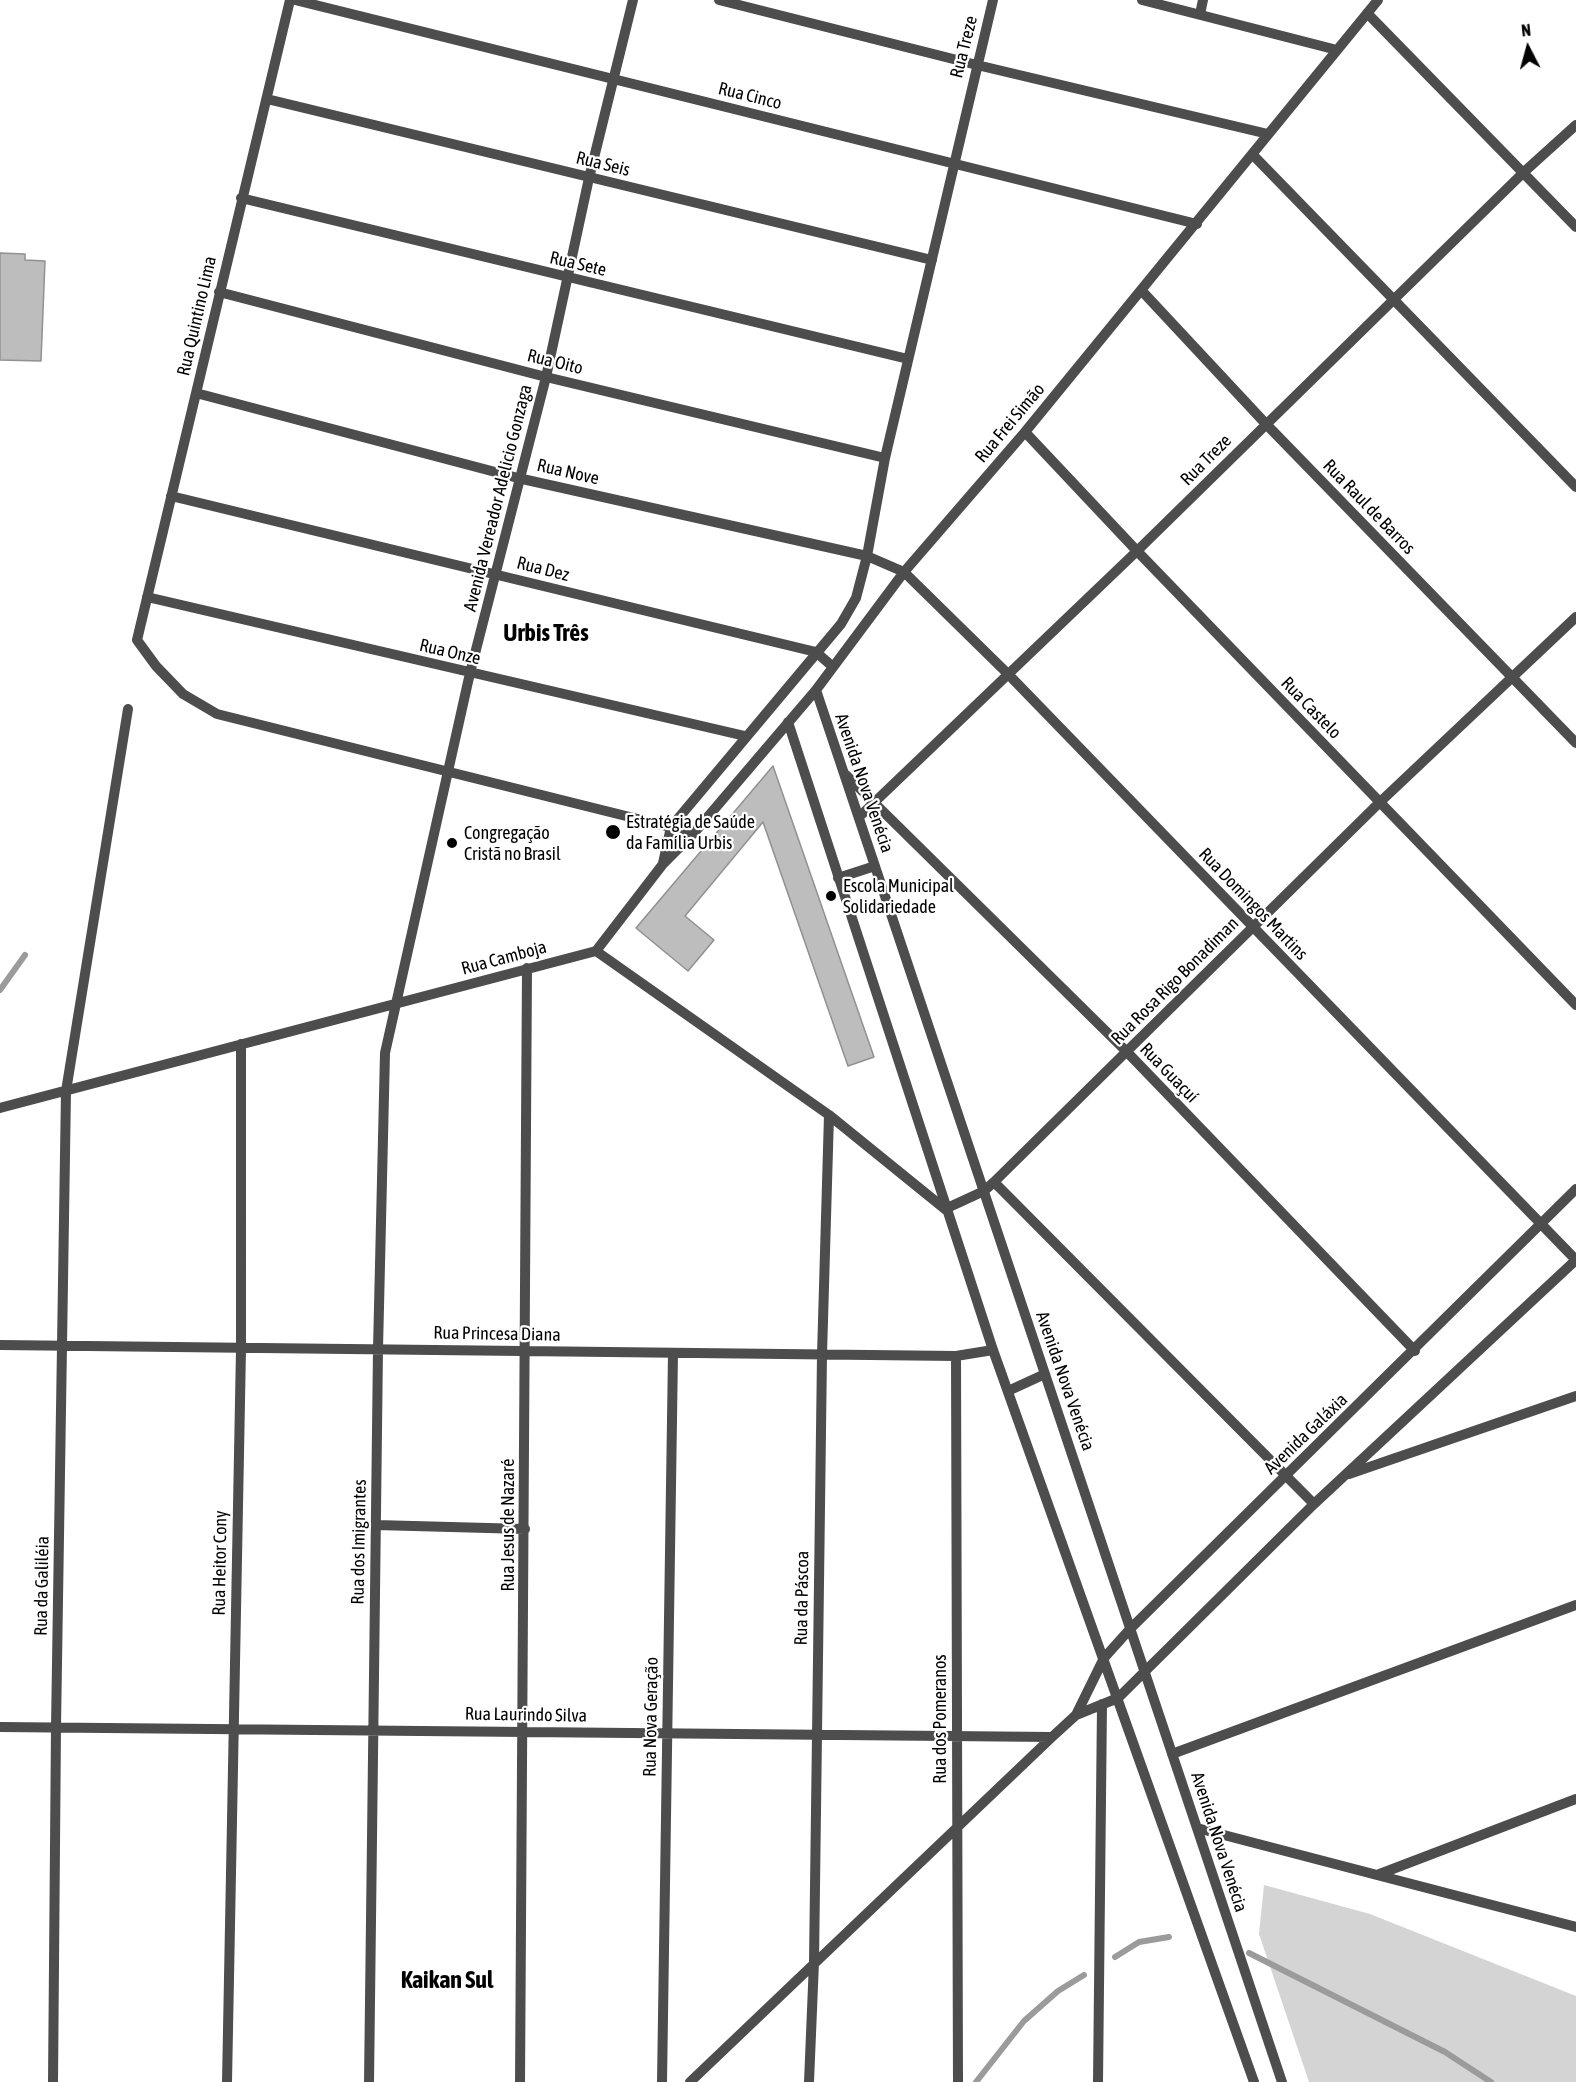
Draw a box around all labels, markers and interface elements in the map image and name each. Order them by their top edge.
street label: Rua Treze [946,14,982,80]
north arrow [1498,18,1558,78]
text: N [1520,21,1532,40]
street label: Rua Cinco [716,78,784,114]
street label: Rua Seis [574,147,632,181]
street label: Rua Sete [548,247,608,281]
street label: Rua Quintino Lima [173,254,221,378]
street label: Rua Oito [525,345,585,379]
street label: Rua Frei Simão [971,379,1049,467]
street label: Avenida Vereador Adelicio Gonzaga [459,382,537,614]
street label: Rua Treze [1176,430,1236,490]
street label: Rua Nove [535,454,601,490]
street label: Rua Raul de Barros [1318,455,1420,559]
street label: Rua Dez [515,552,571,586]
district label: Urbis Três [503,619,589,647]
street label: Rua Onze [417,634,483,670]
street label: Rua Castelo [1276,673,1346,743]
street label: Avenida Nova Venécia [830,711,898,855]
place label: Estratégia de Saúde da Família Urbis [626,811,755,854]
place label: Congregação Cristã no Brasil [464,822,561,864]
marker: Estratégia de Saúde da Família Urbis [604,823,622,841]
marker: Congregação Cristã no Brasil [445,836,459,850]
street label: Rua Domingos Martins [1194,843,1312,965]
place label: Escola Municipal Solidariedade [843,875,954,918]
marker: Escola Municipal Solidariedade [824,889,838,903]
street label: Rua Rosa Rigo Bonadiman [1107,913,1243,1049]
street label: Rua Camboja [459,936,549,980]
street label: Rua Guaçuí [1135,1039,1203,1107]
street label: Avenida Nova Venécia [1031,1309,1099,1453]
street label: Rua Princesa Diana [433,1322,561,1346]
street label: Avenida Galáxia [1260,1389,1352,1479]
street label: Rua Jesus de Nazaré [497,1459,519,1591]
street label: Rua dos Imigrantes [347,1479,371,1605]
street label: Rua Heitor Cony [208,1510,232,1616]
street label: Rua da Galiléia [30,1536,54,1636]
street label: Rua da Páscoa [790,1551,814,1645]
street label: Rua dos Pomeranos [929,1654,951,1784]
street label: Rua Nova Geração [639,1657,663,1777]
street label: Rua Laurindo Silva [465,1703,587,1727]
street label: Avenida Nova Venécia [1186,1769,1252,1915]
district label: Kaikan Sul [401,1966,493,1994]

